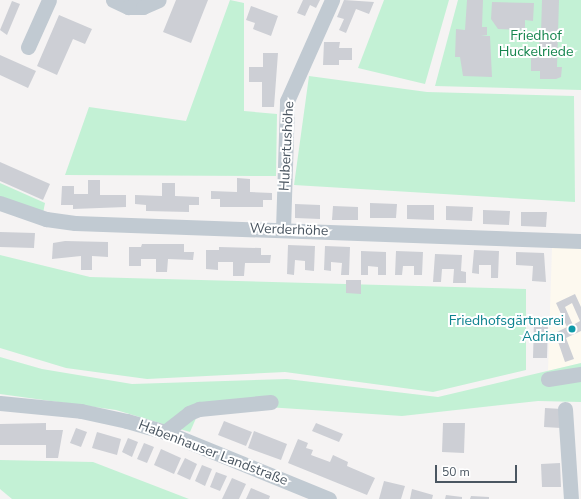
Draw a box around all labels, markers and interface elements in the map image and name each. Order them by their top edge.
park label: Friedhof Huckelriede [499,28,573,60]
street label: Hubertushöhe [276,101,298,191]
street label: Werderhöhe [249,220,329,240]
place label: Friedhofsgärtnerei Adrian [449,313,564,346]
marker: Friedhofsgärtnerei Adrian [567,324,577,334]
street label: Habenhauser Landstraße [136,417,290,489]
scale bar [437,457,519,483]
text: 50 m [442,464,470,480]

